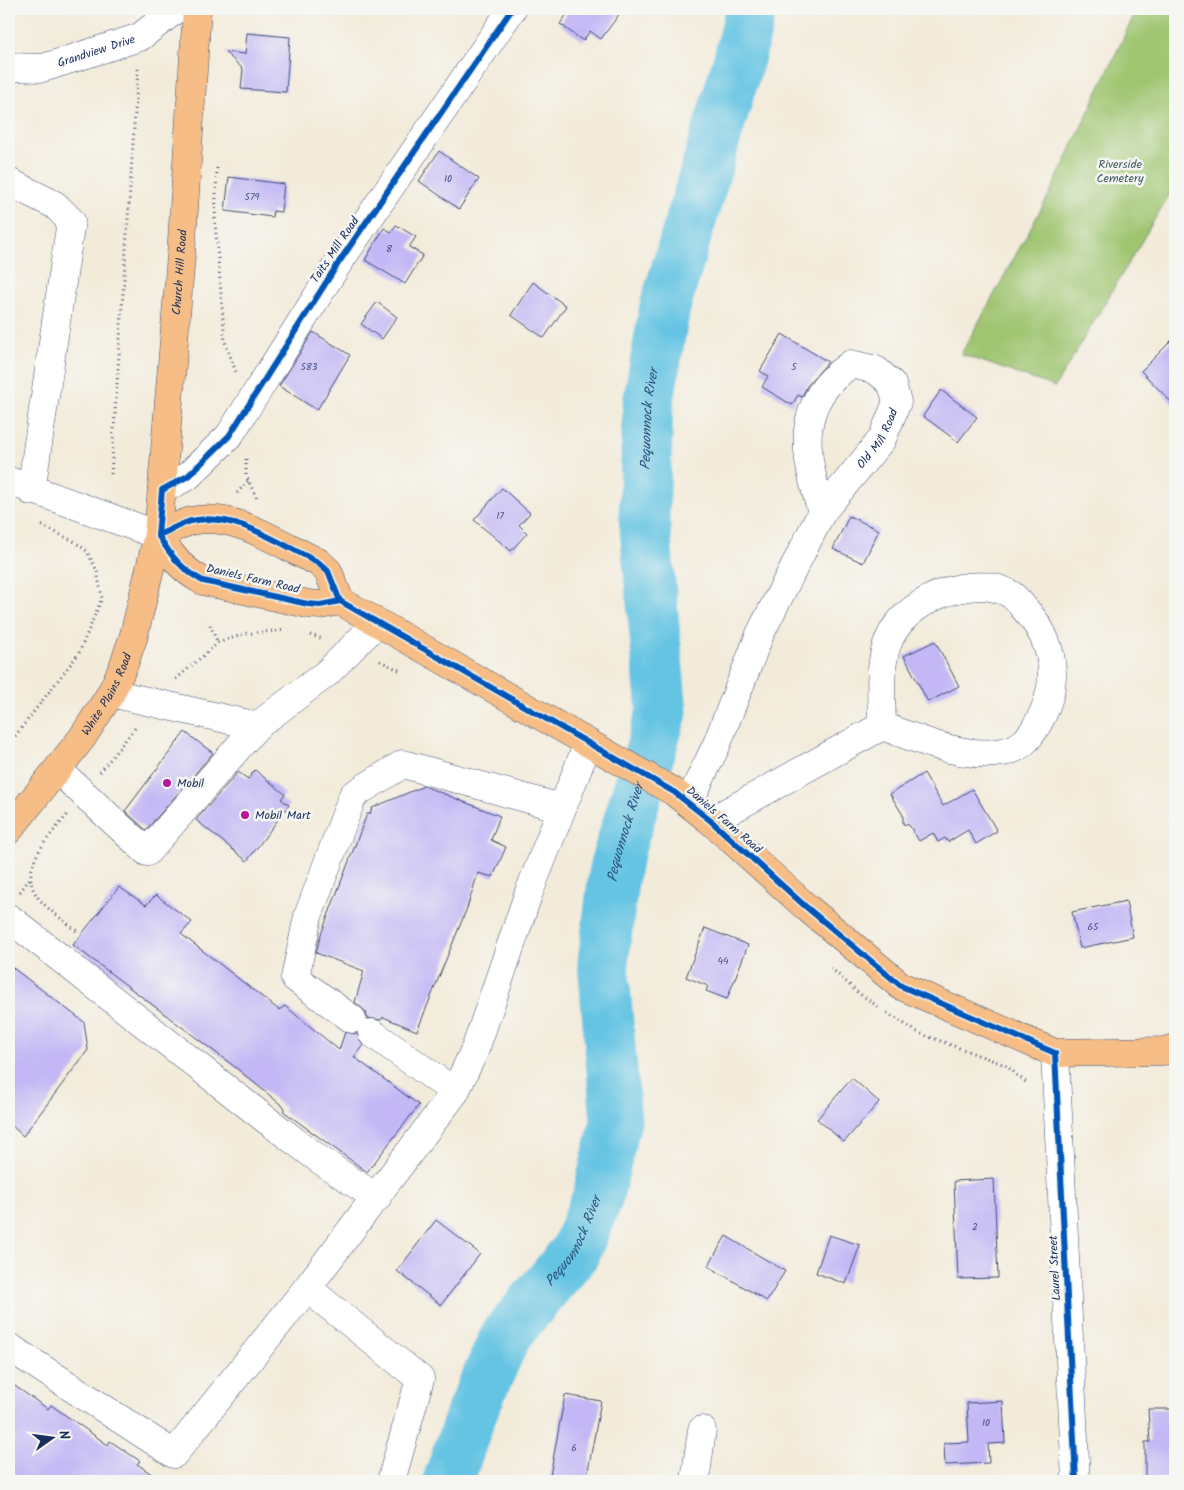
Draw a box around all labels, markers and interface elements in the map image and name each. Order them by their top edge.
street label: Grandview Drive [55,29,138,72]
park label: Riverside Cemetery [1096,155,1144,188]
house number: 10 [444,171,452,187]
house number: 579 [245,189,260,205]
street label: Taits Mill Road [306,212,365,287]
street label: Church Hill Road [167,228,192,316]
house number: 8 [386,241,393,257]
house number: 583 [300,359,318,375]
house number: 5 [791,359,797,375]
water label: Pequonnock River [635,364,666,470]
street label: Old Mill Road [852,405,903,473]
house number: 17 [496,508,504,524]
street label: Daniels Farm Road [204,559,302,599]
street label: White Plains Road [76,649,137,739]
place label: Mobil [177,774,204,793]
marker: Mobil [161,777,173,789]
water label: Pequonnock River [602,778,651,883]
street label: Daniels Farm Road [682,782,767,859]
place label: Mobil Mart [255,806,311,825]
marker: Mobil Mart [239,809,251,821]
house number: 65 [1088,919,1099,935]
house number: 44 [717,953,729,969]
water label: Pequonnock River [540,1191,609,1291]
house number: 2 [972,1219,978,1235]
street label: Laurel Street [1044,1234,1066,1301]
north arrow [28,1412,78,1462]
house number: 10 [982,1415,990,1431]
text: N [52,1428,75,1442]
house number: 6 [571,1440,577,1456]

